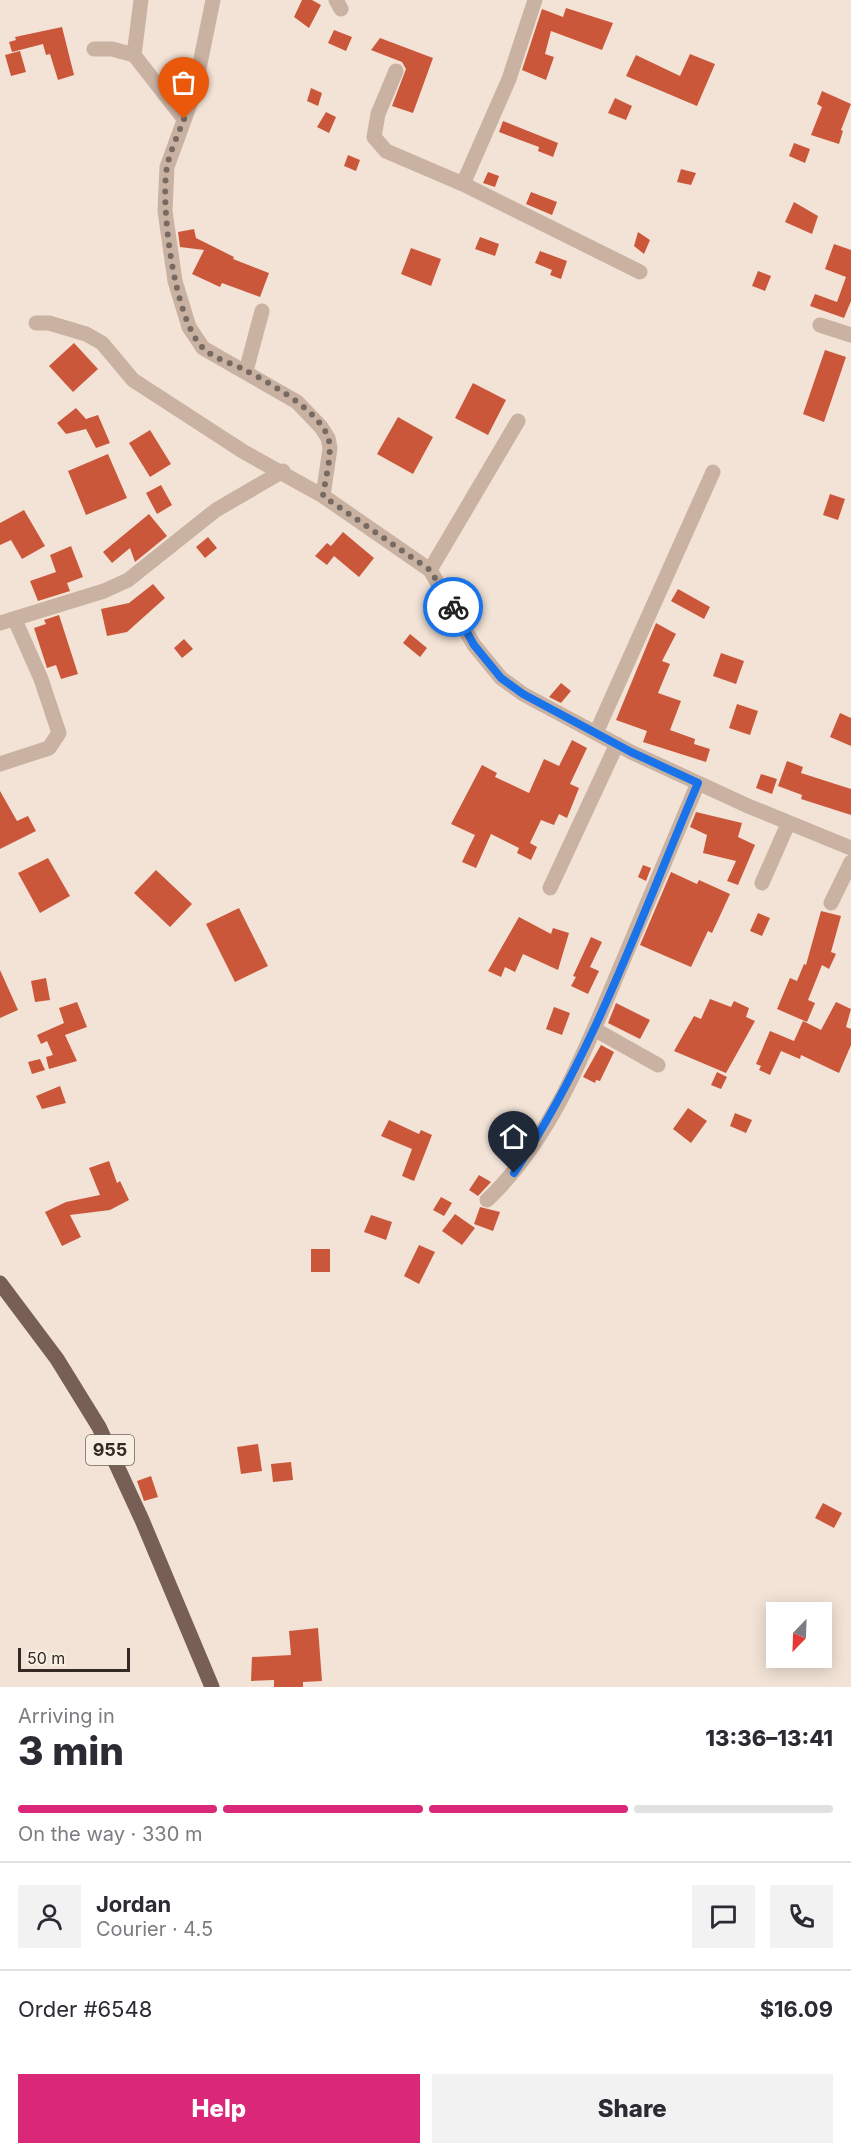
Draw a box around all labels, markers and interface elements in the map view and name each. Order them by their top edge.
pin [158,57,209,119]
icon: bag [167,66,200,99]
courier [423,577,483,637]
icon: bike [437,591,470,624]
pin [488,1111,539,1173]
icon: home [497,1120,530,1153]
road number: 955 [86,1435,134,1465]
north arrow [766,1602,832,1668]
map controls [766,1602,832,1668]
scale bar [18,1645,130,1672]
text: 50 m [27,1648,65,1668]
text: Arriving in [18,1704,115,1728]
text: 13:36–13:41 [705,1725,833,1751]
text: 3 min [18,1727,124,1774]
text: On the way · 330 m [18,1822,202,1846]
button: person [18,1885,81,1948]
button: chat [692,1885,755,1948]
button: phone [770,1885,833,1948]
text: Jordan [96,1891,171,1917]
text: Courier · 4.5 [96,1917,213,1941]
text: Order #6548 [18,1996,152,2022]
text: $16.09 [760,1996,833,2022]
button: Help [18,2074,420,2143]
button: Share [432,2074,833,2143]

